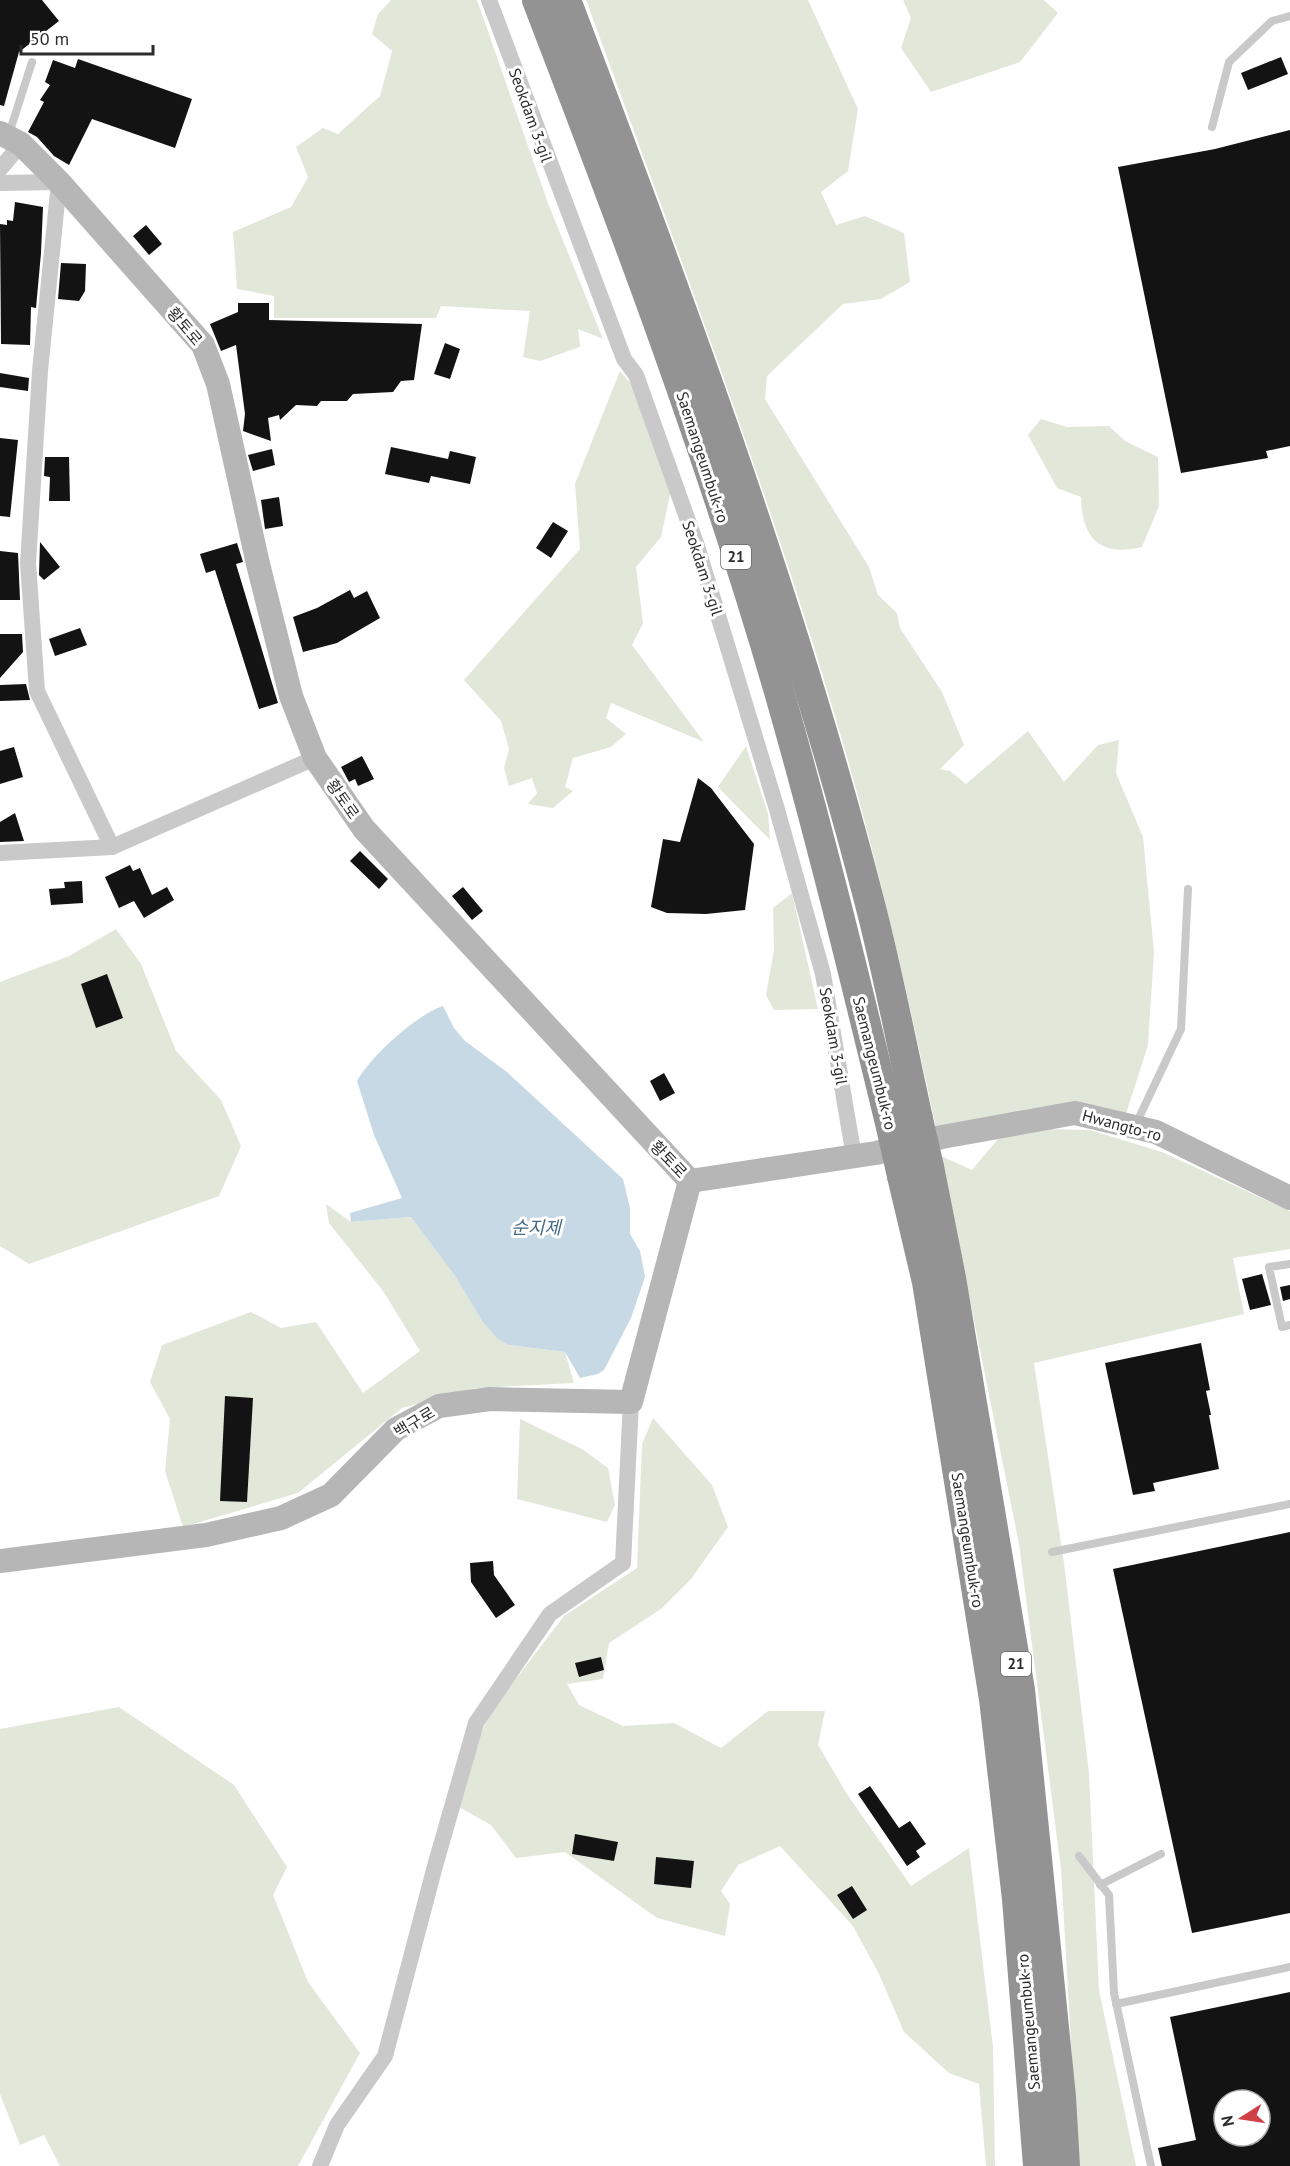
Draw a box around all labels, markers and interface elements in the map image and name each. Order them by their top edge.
scale bar [21,18,153,56]
text: 50 m [30,27,69,50]
street label: Seokdam 3-gil [505,65,557,165]
street label: 황토로 [163,303,207,350]
street label: Saemangeumbuk-ro [672,389,734,525]
street label: Seokdam 3-gil [678,518,728,618]
road number: 21 [721,545,751,569]
street label: 황토로 [322,775,364,823]
street label: Seokdam 3-gil [816,986,852,1087]
street label: Saemangeumbuk-ro [849,994,901,1132]
street label: Hwangto-ro [1080,1105,1164,1145]
street label: 황토로 [646,1136,692,1182]
water label: 순지제 [511,1216,563,1239]
street label: 백구로 [390,1402,438,1442]
street label: Saemangeumbuk-ro [947,1471,989,1609]
road number: 21 [1001,1652,1031,1676]
street label: Saemangeumbuk-ro [1012,1953,1044,2091]
north arrow [1212,2088,1272,2148]
text: N [1216,2114,1238,2128]

